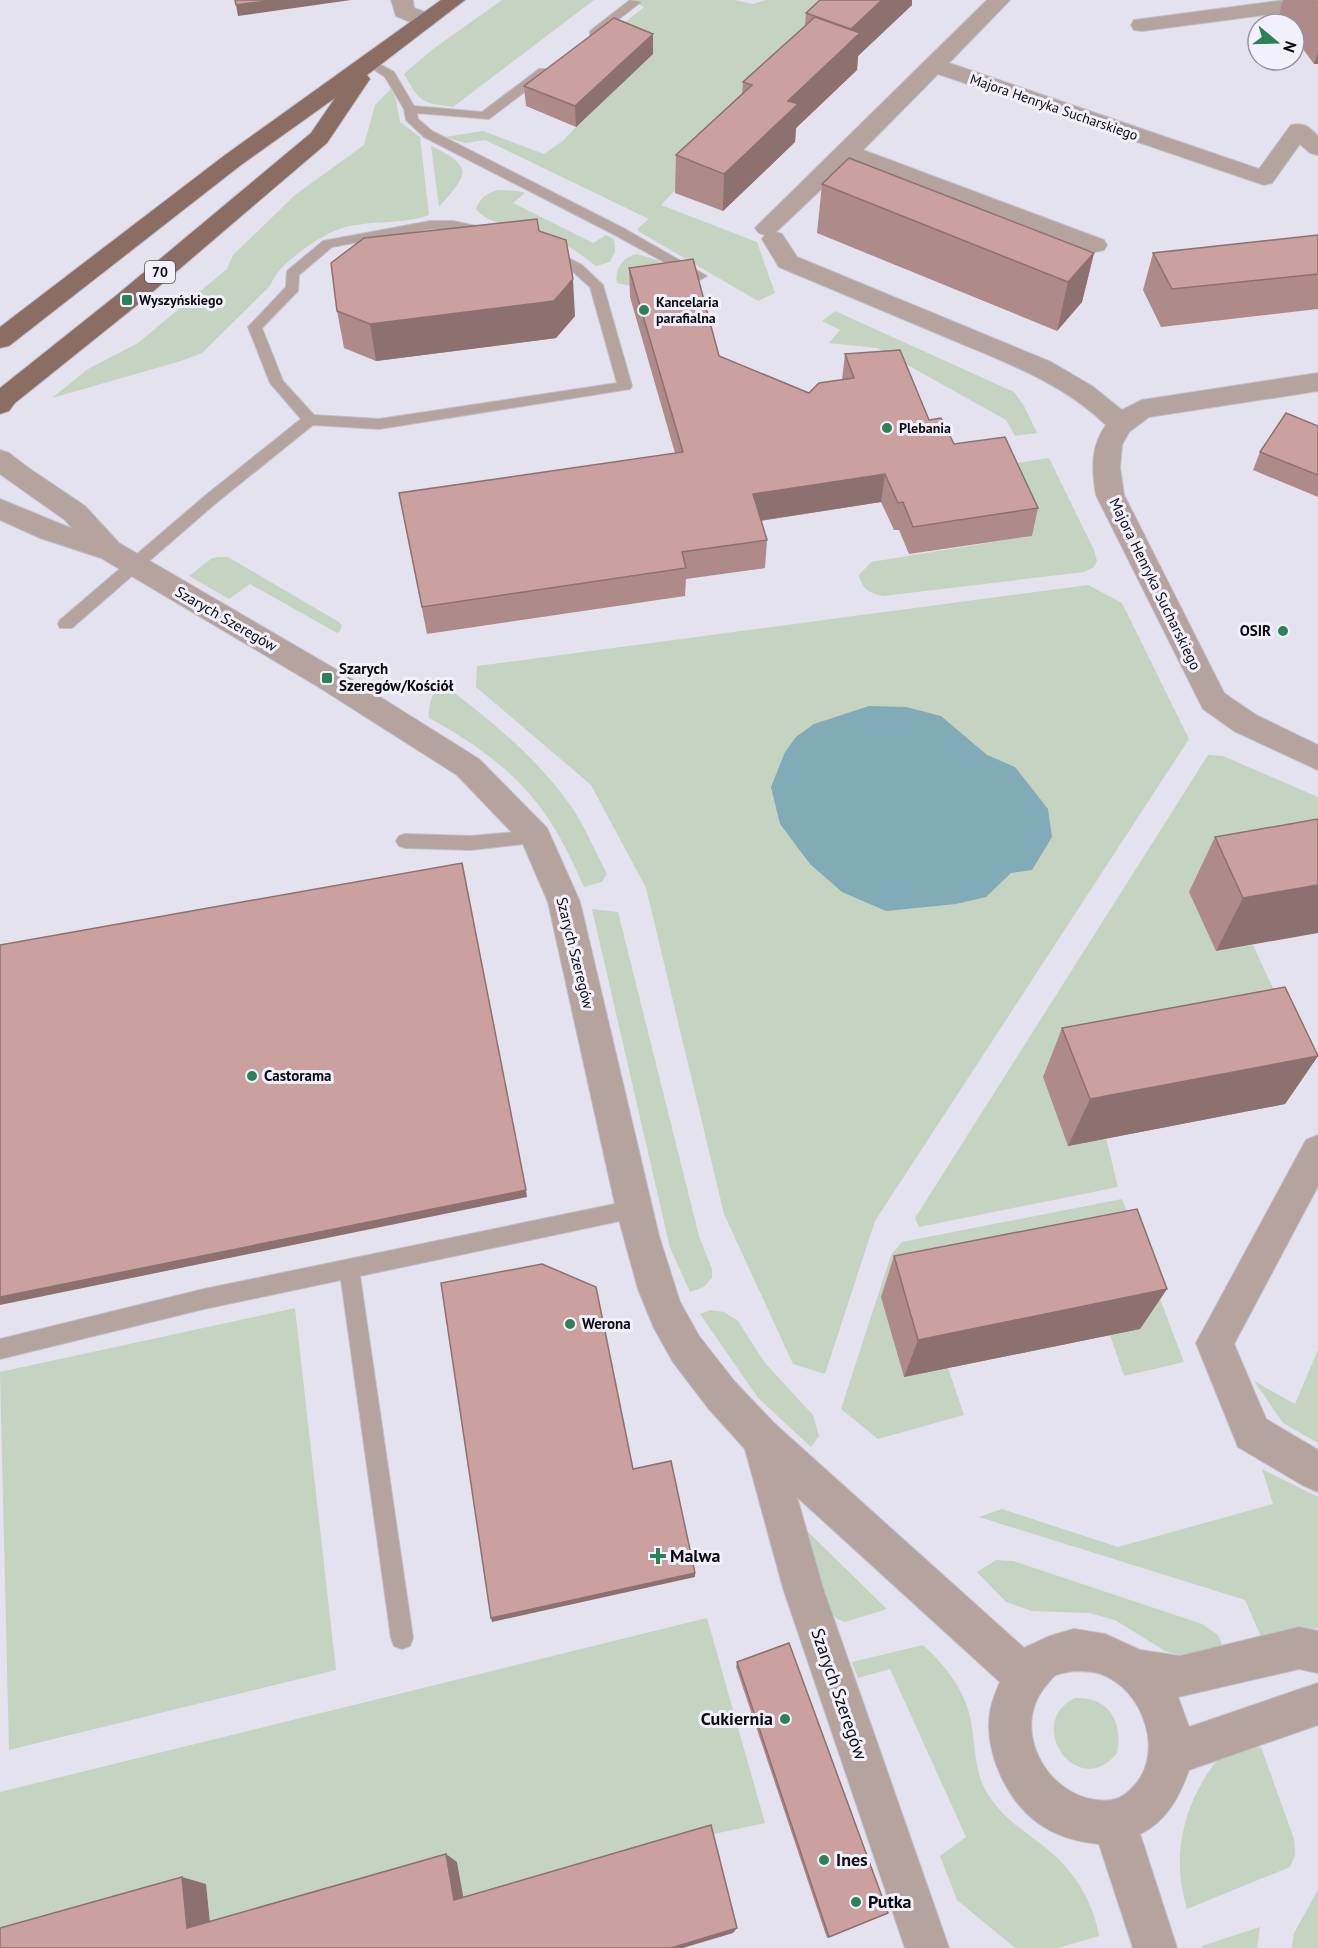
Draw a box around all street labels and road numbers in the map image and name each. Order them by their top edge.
street label: Majora Henryka Sucharskiego [968,70,1140,144]
road number: 70 [145,261,175,283]
street label: Majora Henryka Sucharskiego [1105,495,1205,673]
street label: Szarych Szeregów [172,582,281,655]
street label: Szarych Szeregów [552,895,599,1011]
street label: Szarych Szeregów [806,1625,873,1763]

